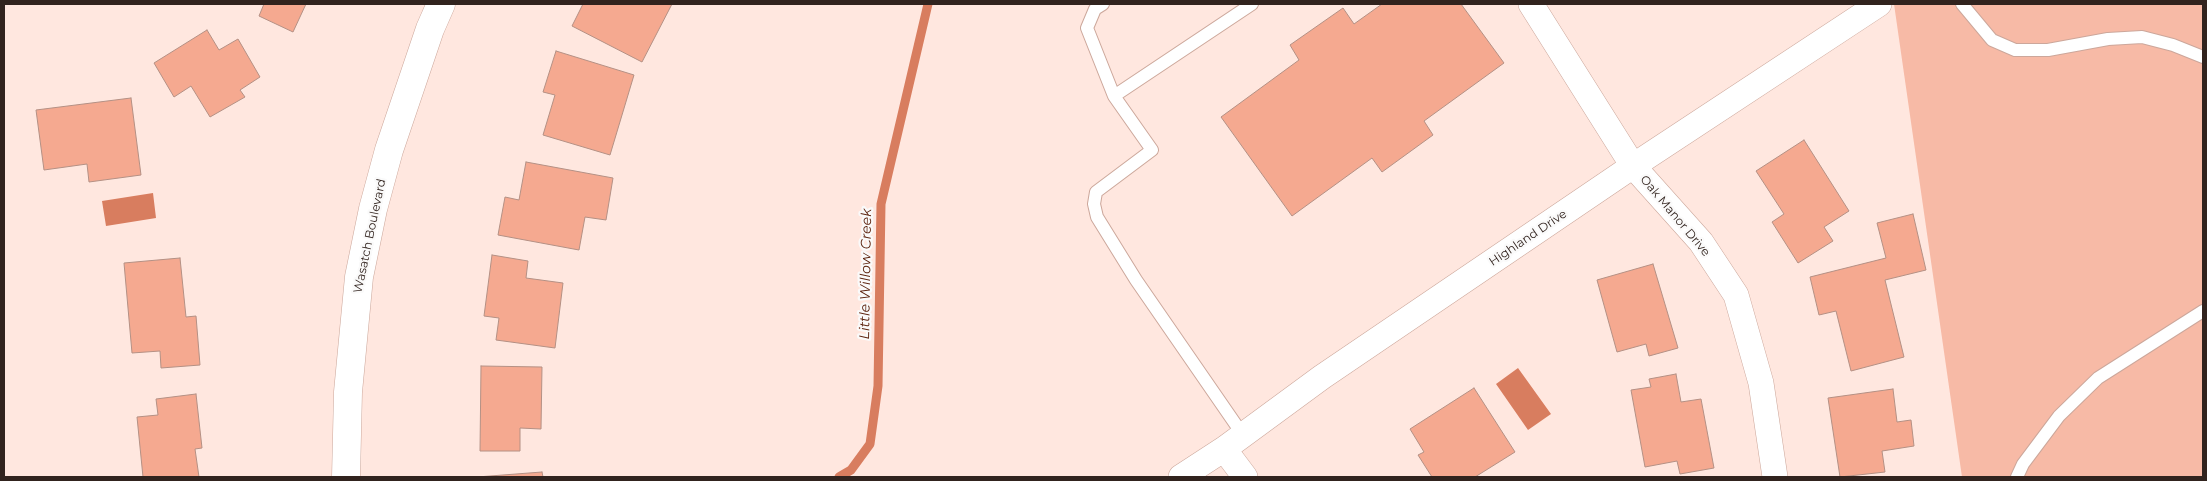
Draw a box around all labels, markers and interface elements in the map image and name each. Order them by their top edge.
street label: Oak Manor Drive [1637,173,1713,259]
street label: Wasatch Boulevard [351,178,389,294]
street label: Highland Drive [1486,207,1570,269]
water label: Little Willow Creek [856,209,876,339]

